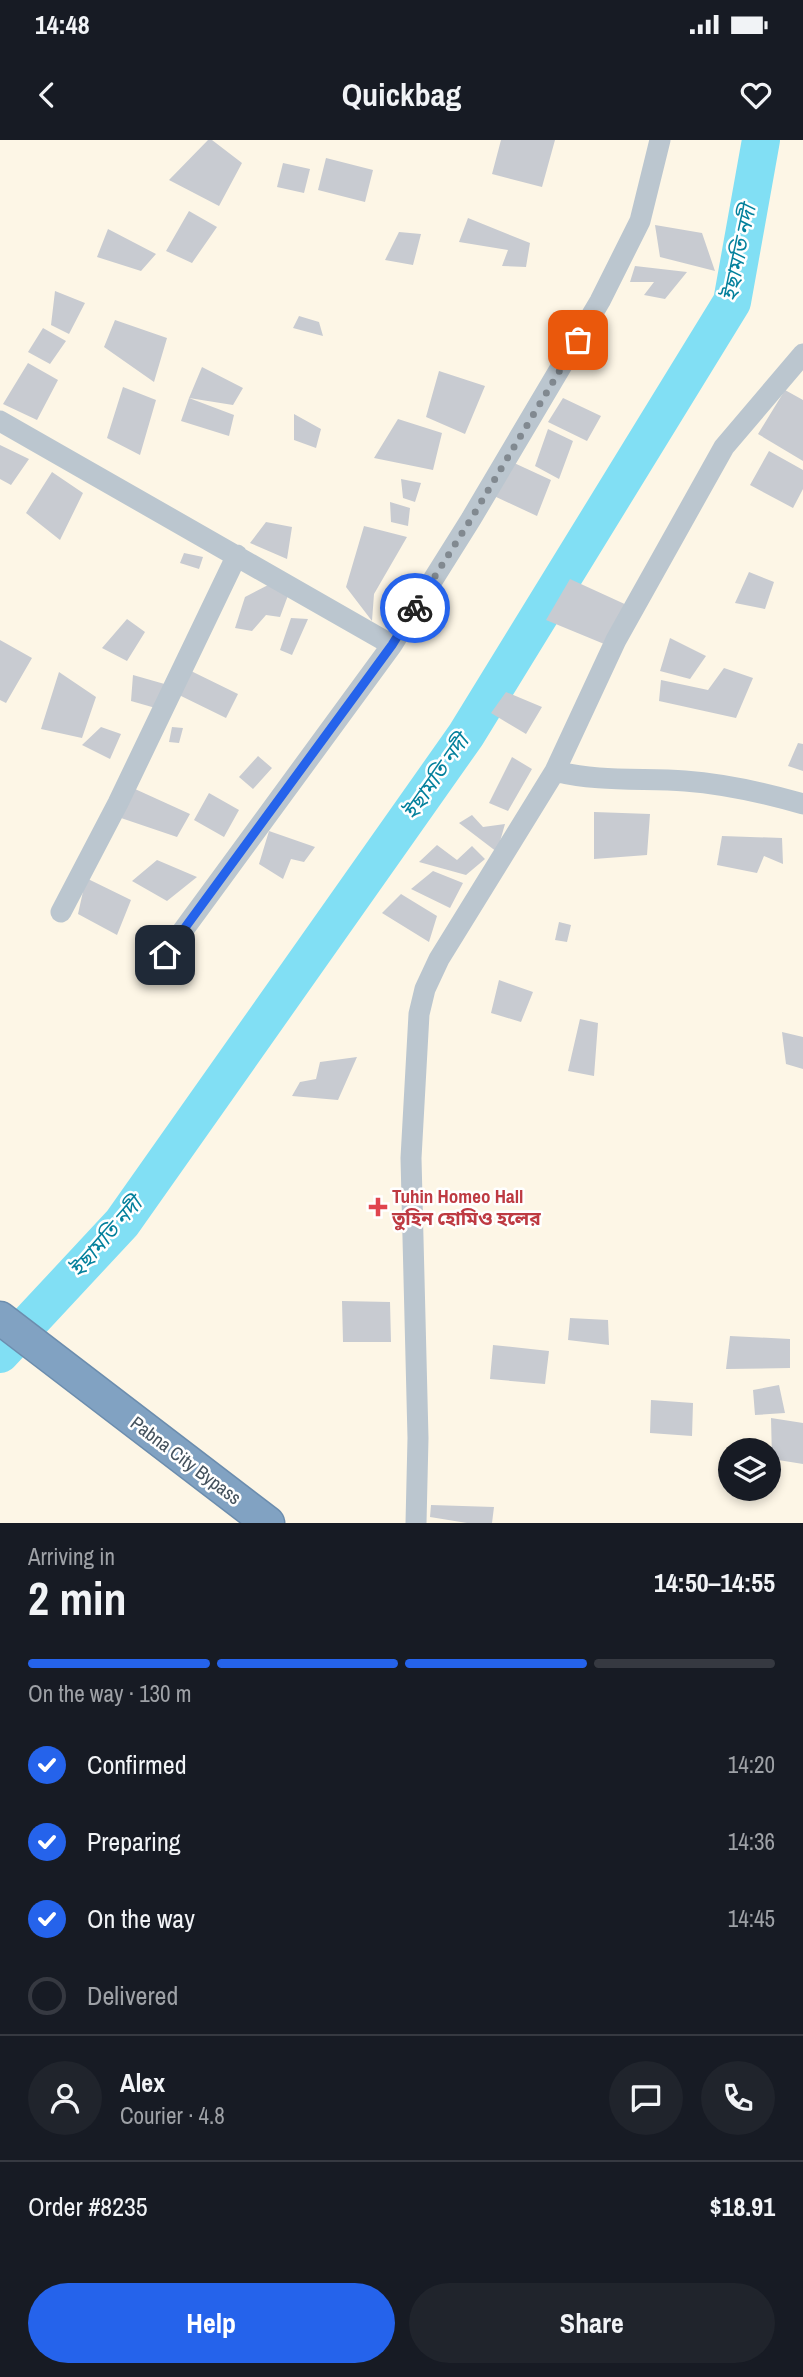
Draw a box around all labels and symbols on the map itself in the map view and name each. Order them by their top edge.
water label: ইছামতি নদী [714,198,764,304]
pin [548,310,608,370]
courier [380,573,450,643]
water label: ইছামতি নদী [396,725,478,825]
pin [135,925,195,985]
place label: Tuhin Homeo Hall তুহিন হোমিও হলের [391,1183,541,1231]
water label: ইছামতি নদী [63,1187,151,1283]
marker: Tuhin Homeo Hall তুহিন হোমিও হলের [370,1199,386,1215]
street label: Pabna City Bypass [125,1410,247,1510]

